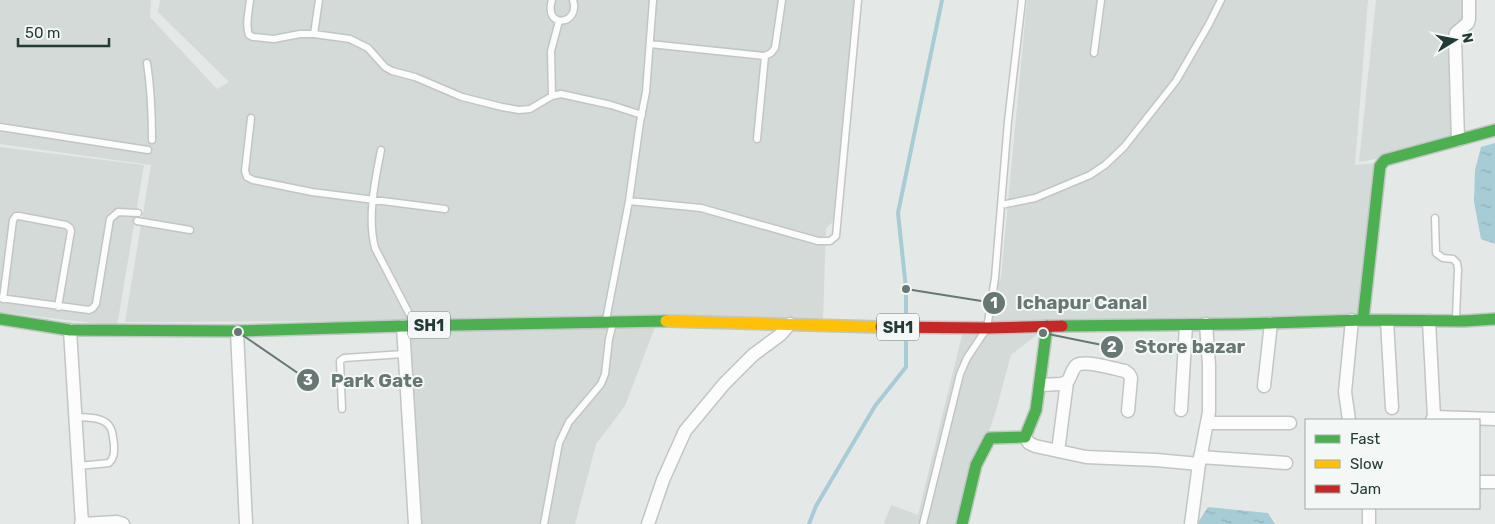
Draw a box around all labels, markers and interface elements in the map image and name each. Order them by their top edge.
scale bar [18,15,109,47]
north arrow [1430,15,1480,65]
text: 50 m [25,24,60,42]
text: N [1458,31,1477,44]
callout: Ichapur Canal [982,286,1158,320]
text: Ichapur Canal [1017,291,1147,314]
text: 1 [990,294,998,312]
road number: SH1 [408,312,450,338]
road number: SH1 [877,314,919,341]
callout: Store bazar [1100,330,1255,364]
text: Store bazar [1135,335,1246,358]
text: 2 [1107,338,1117,356]
callout: Park Gate [296,363,433,397]
text: Park Gate [331,369,423,392]
text: 3 [303,371,313,389]
legend [1305,419,1480,509]
text: Fast [1350,430,1380,448]
text: Slow [1350,455,1383,473]
text: Jam [1350,480,1381,498]

